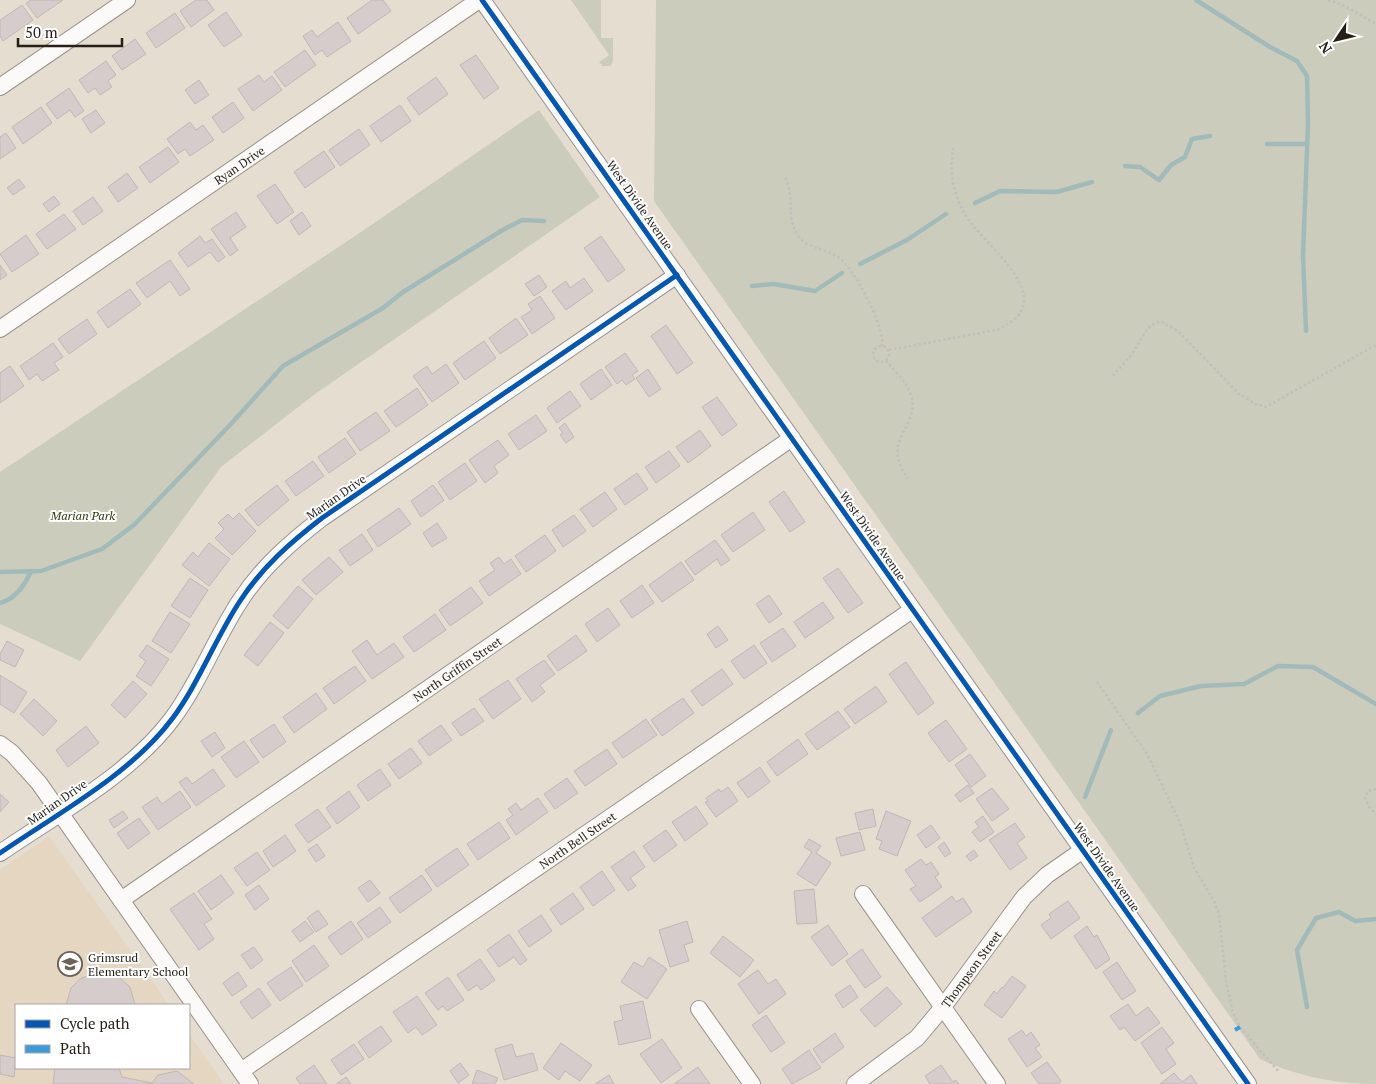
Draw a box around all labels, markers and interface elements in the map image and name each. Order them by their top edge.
scale bar [18,15,121,47]
north arrow [1311,15,1361,65]
text: 50 m [25,22,58,42]
text: N [1314,38,1336,58]
street label: Ryan Drive [211,142,267,187]
street label: West Divide Avenue [604,157,676,253]
street label: Marian Drive [303,471,369,523]
street label: West Divide Avenue [837,488,909,584]
park label: Marian Park [50,508,115,523]
street label: North Griffin Street [410,633,505,704]
street label: Marian Drive [24,776,90,828]
street label: North Bell Street [536,808,619,872]
street label: West Divide Avenue [1071,819,1143,915]
street label: Thompson Street [938,927,1005,1010]
place label: Grimsrud Elementary School [88,950,189,979]
school or university icon: Grimsrud Elementary School [57,951,83,977]
legend [15,1004,190,1069]
text: Cycle path [60,1013,130,1033]
text: Path [60,1038,91,1058]

